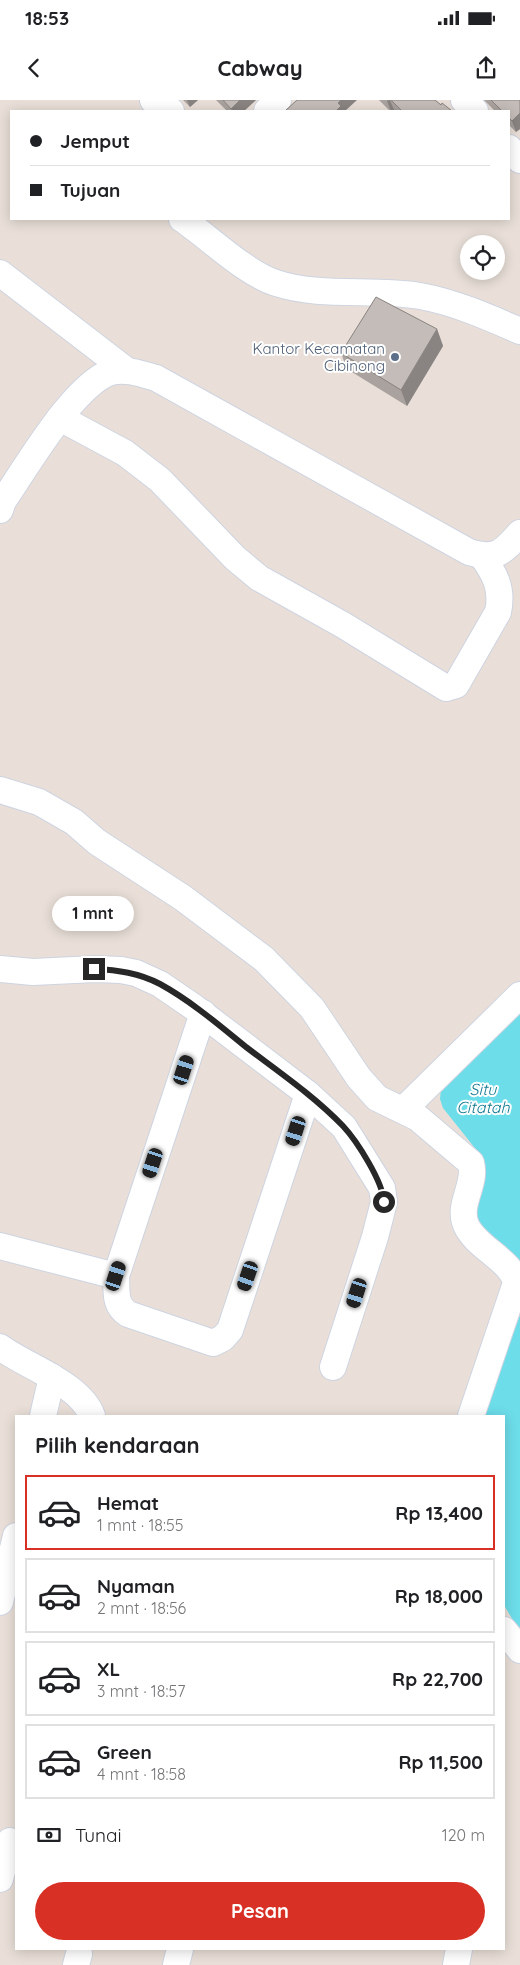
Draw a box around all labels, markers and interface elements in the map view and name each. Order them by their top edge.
text: 18:53 [25,6,69,30]
icon: back [20,54,48,82]
text: Cabway [217,54,303,82]
icon: share [472,54,500,82]
text: Jemput [60,129,130,153]
text: Tujuan [60,178,120,202]
map controls [460,235,505,280]
button: locate [460,235,505,280]
place label: Kantor Kecamatan Cibinong [252,339,385,375]
marker: Kantor Kecamatan Cibinong [389,351,401,363]
callout: 1 mnt [53,896,135,932]
text: 1 mnt [72,903,114,923]
route end [83,958,105,980]
car [172,1053,195,1087]
water label: Situ Citatah [456,1079,511,1117]
car [284,1114,307,1148]
car [141,1146,164,1180]
route start [373,1191,395,1213]
car [104,1259,127,1293]
car [236,1259,259,1293]
car [345,1276,368,1310]
text: Pilih kendaraan [35,1431,200,1459]
icon: car [37,1490,82,1535]
text: Hemat [97,1491,159,1515]
text: Rp 13,400 [395,1501,483,1525]
text: 1 mnt · 18:55 [97,1515,183,1535]
icon: car [37,1573,82,1618]
text: Nyaman [97,1574,175,1598]
text: Rp 18,000 [395,1584,483,1608]
text: 2 mnt · 18:56 [97,1598,186,1618]
icon: car [37,1656,82,1701]
text: XL [97,1657,120,1681]
text: Rp 22,700 [392,1667,483,1691]
text: 3 mnt · 18:57 [97,1681,185,1701]
icon: car [37,1739,82,1784]
text: Green [97,1740,152,1764]
text: Rp 11,500 [398,1750,483,1774]
text: 4 mnt · 18:58 [97,1764,186,1784]
icon: cash [35,1821,63,1849]
text: Tunai [75,1823,122,1847]
text: 120 m [442,1825,485,1845]
button: Pesan [35,1882,485,1940]

